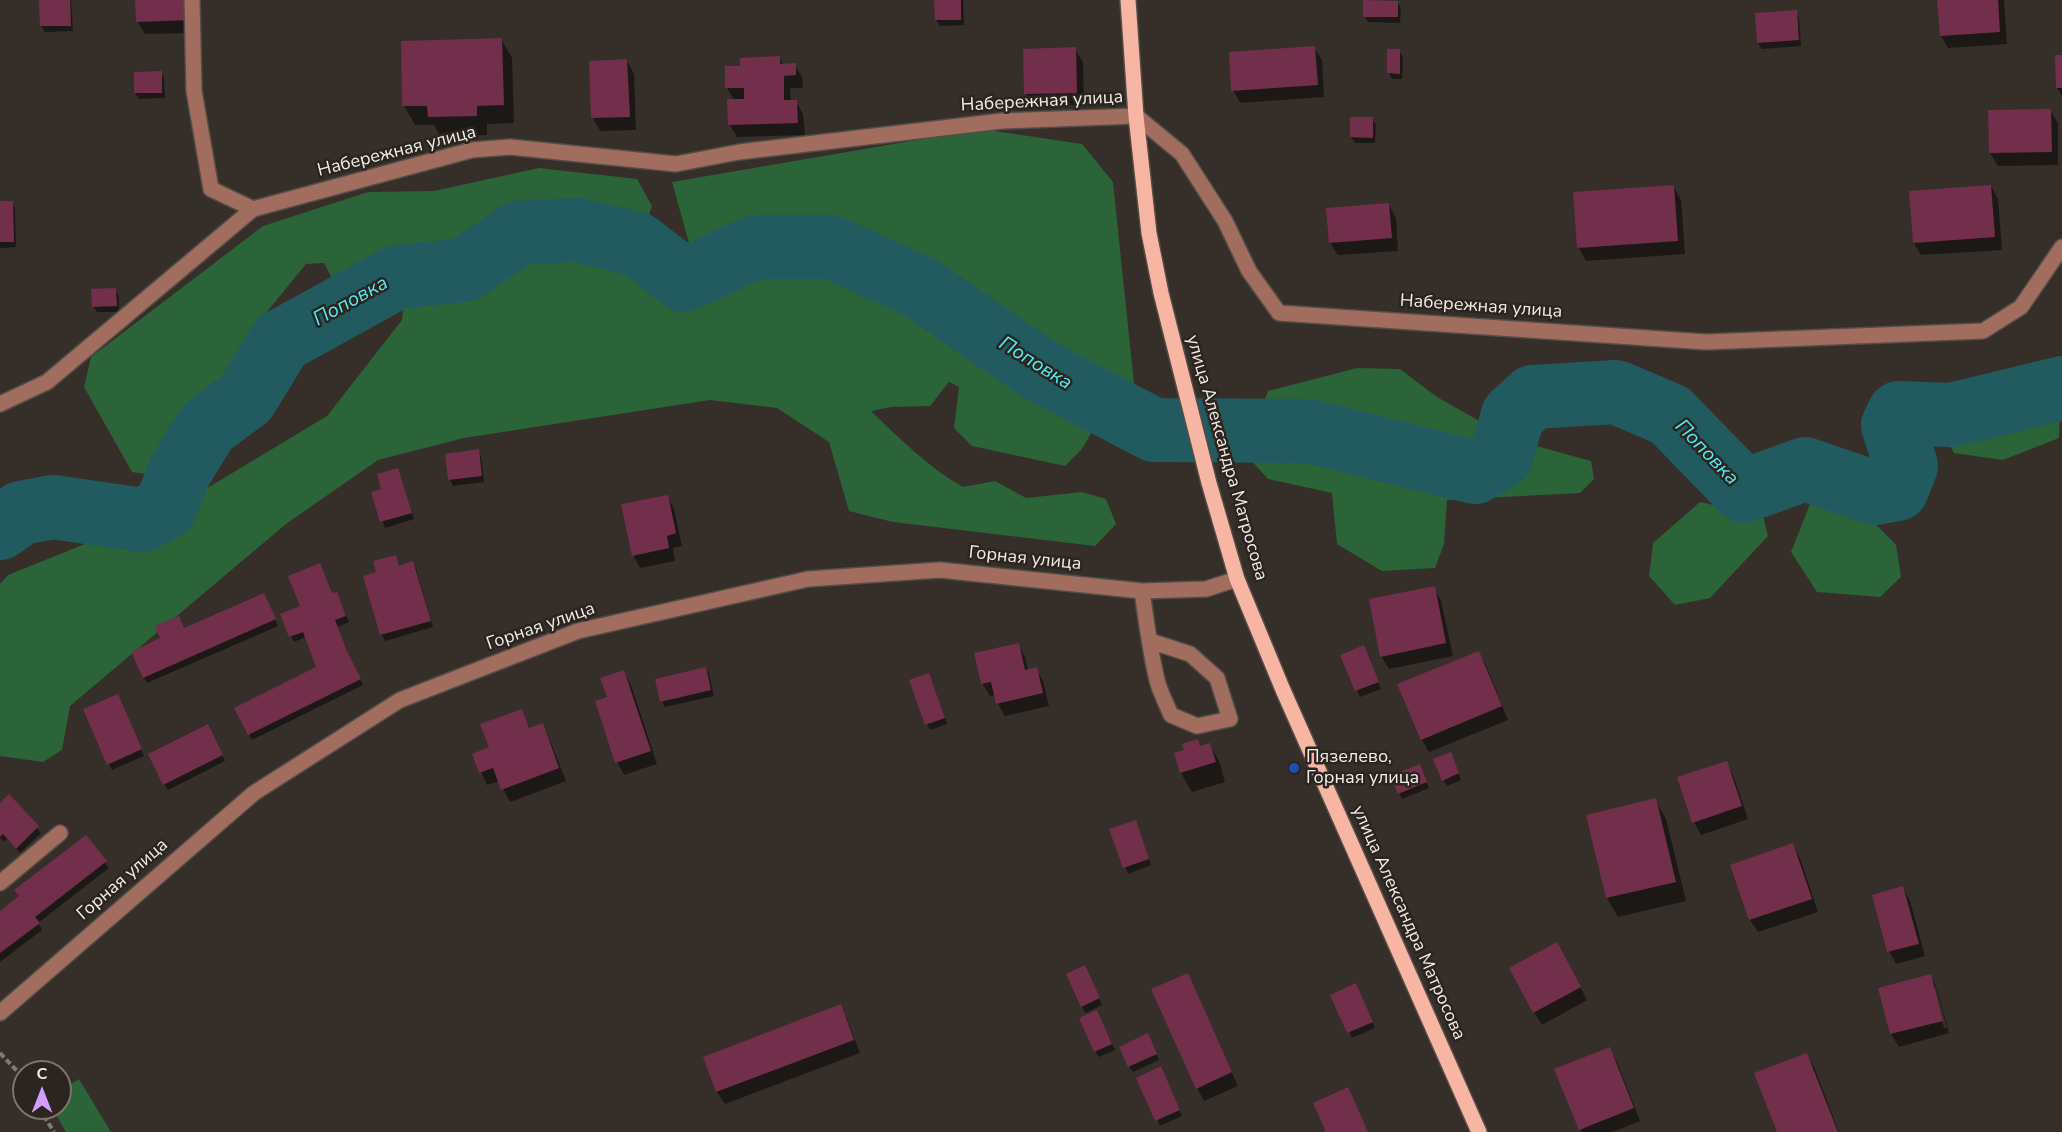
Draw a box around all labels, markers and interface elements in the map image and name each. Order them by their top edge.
street label: Набережная улица [960,87,1124,117]
street label: Набережная улица [315,122,479,182]
water label: Поповка [309,272,393,332]
street label: Набережная улица [1399,291,1563,323]
water label: Поповка [994,332,1076,396]
street label: улица Александра Матросова [1181,333,1271,583]
water label: Поповка [1669,415,1743,491]
street label: Горная улица [968,542,1082,576]
street label: Горная улица [484,598,598,656]
place label: Пязелево, Горная улица [1306,747,1419,789]
marker: Пязелево, Горная улица [1287,761,1301,775]
street label: улица Александра Матросова [1346,803,1470,1043]
street label: Горная улица [73,835,173,925]
north arrow [12,1060,72,1120]
text: С [37,1063,47,1085]

